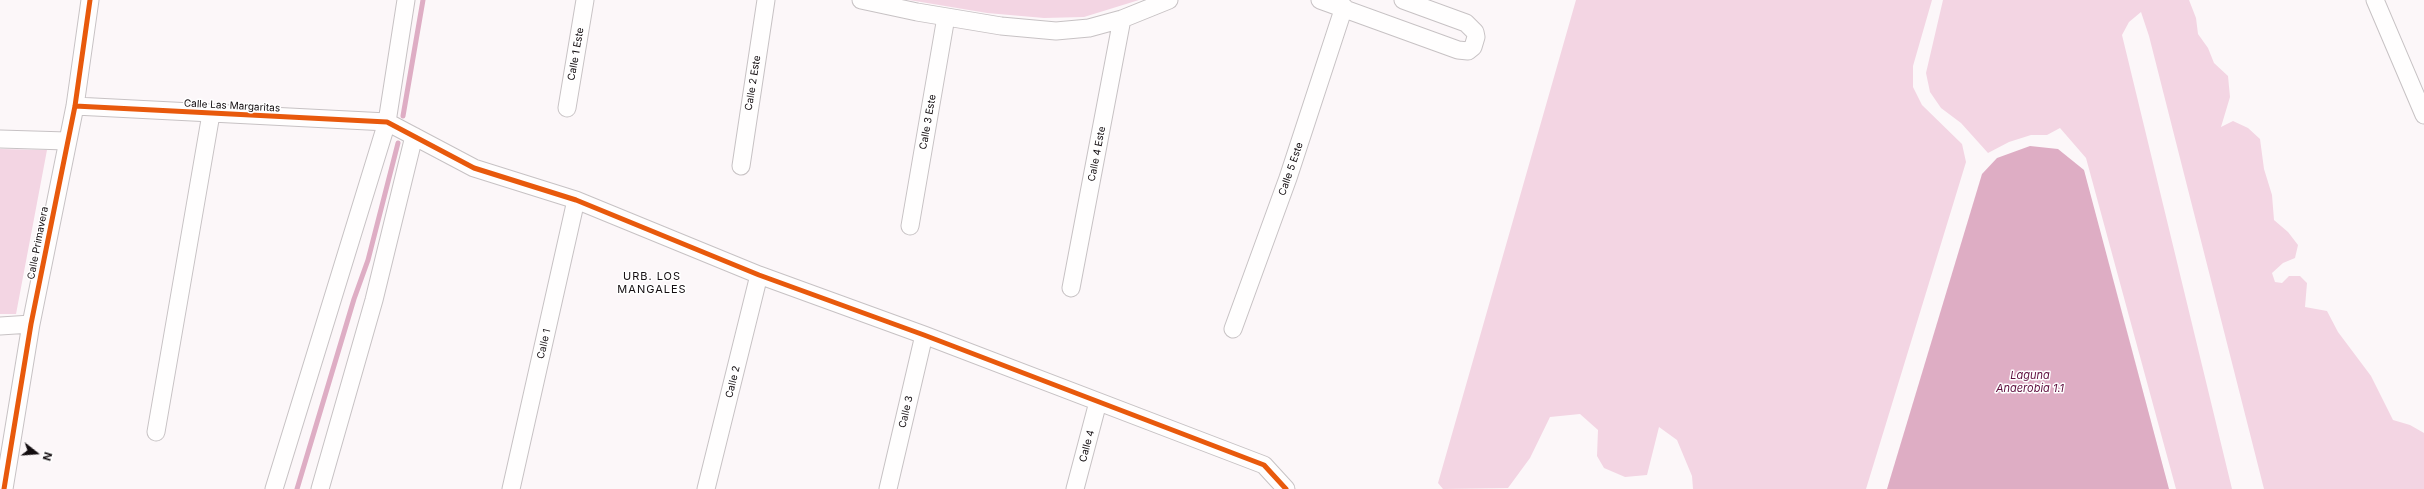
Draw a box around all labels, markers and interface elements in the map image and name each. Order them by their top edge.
street label: Calle 1 Este [565,27,587,81]
street label: Calle 2 Este [743,55,763,111]
street label: Calle 3 Este [917,94,939,150]
street label: Calle Las Margaritas [184,97,280,115]
street label: Calle 4 Este [1086,125,1108,183]
street label: Calle 5 Este [1276,141,1306,197]
street label: Calle Primavera [25,206,51,280]
district label: URB. LOS MANGALES [617,270,687,296]
street label: Calle 1 [535,328,553,360]
street label: Calle 2 [723,365,743,399]
water label: Laguna Anaerobia 1.1 [1996,369,2064,395]
street label: Calle 3 [896,395,916,429]
street label: Calle 4 [1077,429,1097,463]
north arrow [16,433,56,473]
text: N [40,450,55,463]

